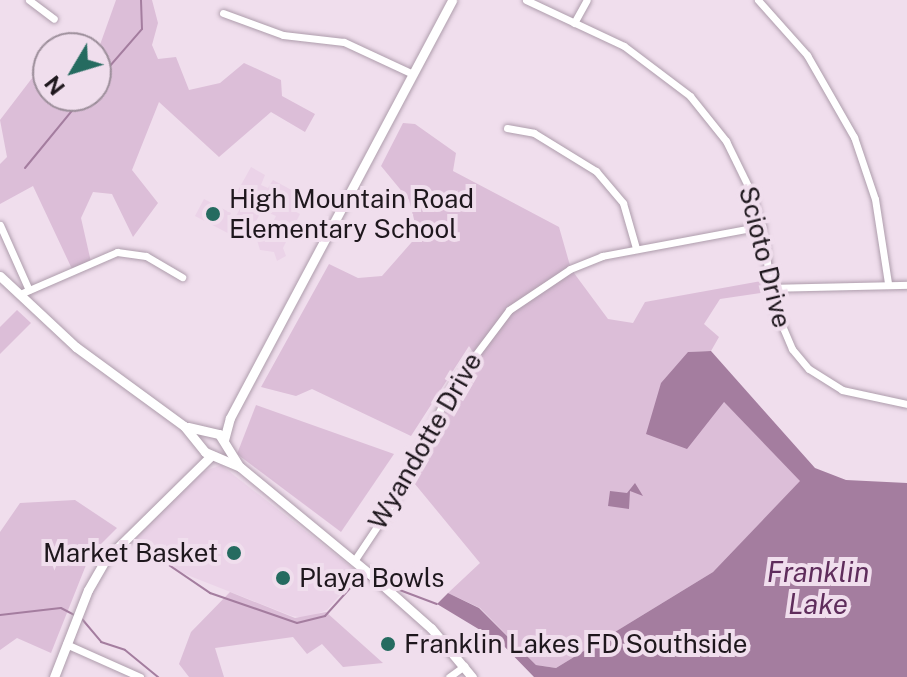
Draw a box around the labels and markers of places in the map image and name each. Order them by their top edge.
place label: High Mountain Road Elementary School [229,183,474,244]
marker: High Mountain Road Elementary School [204,205,222,223]
place label: Market Basket [43,537,218,569]
marker: Market Basket [225,544,243,562]
place label: Playa Bowls [299,562,445,594]
marker: Playa Bowls [274,569,292,587]
place label: Franklin Lakes FD Southside [404,628,748,660]
marker: Franklin Lakes FD Southside [379,635,397,653]

